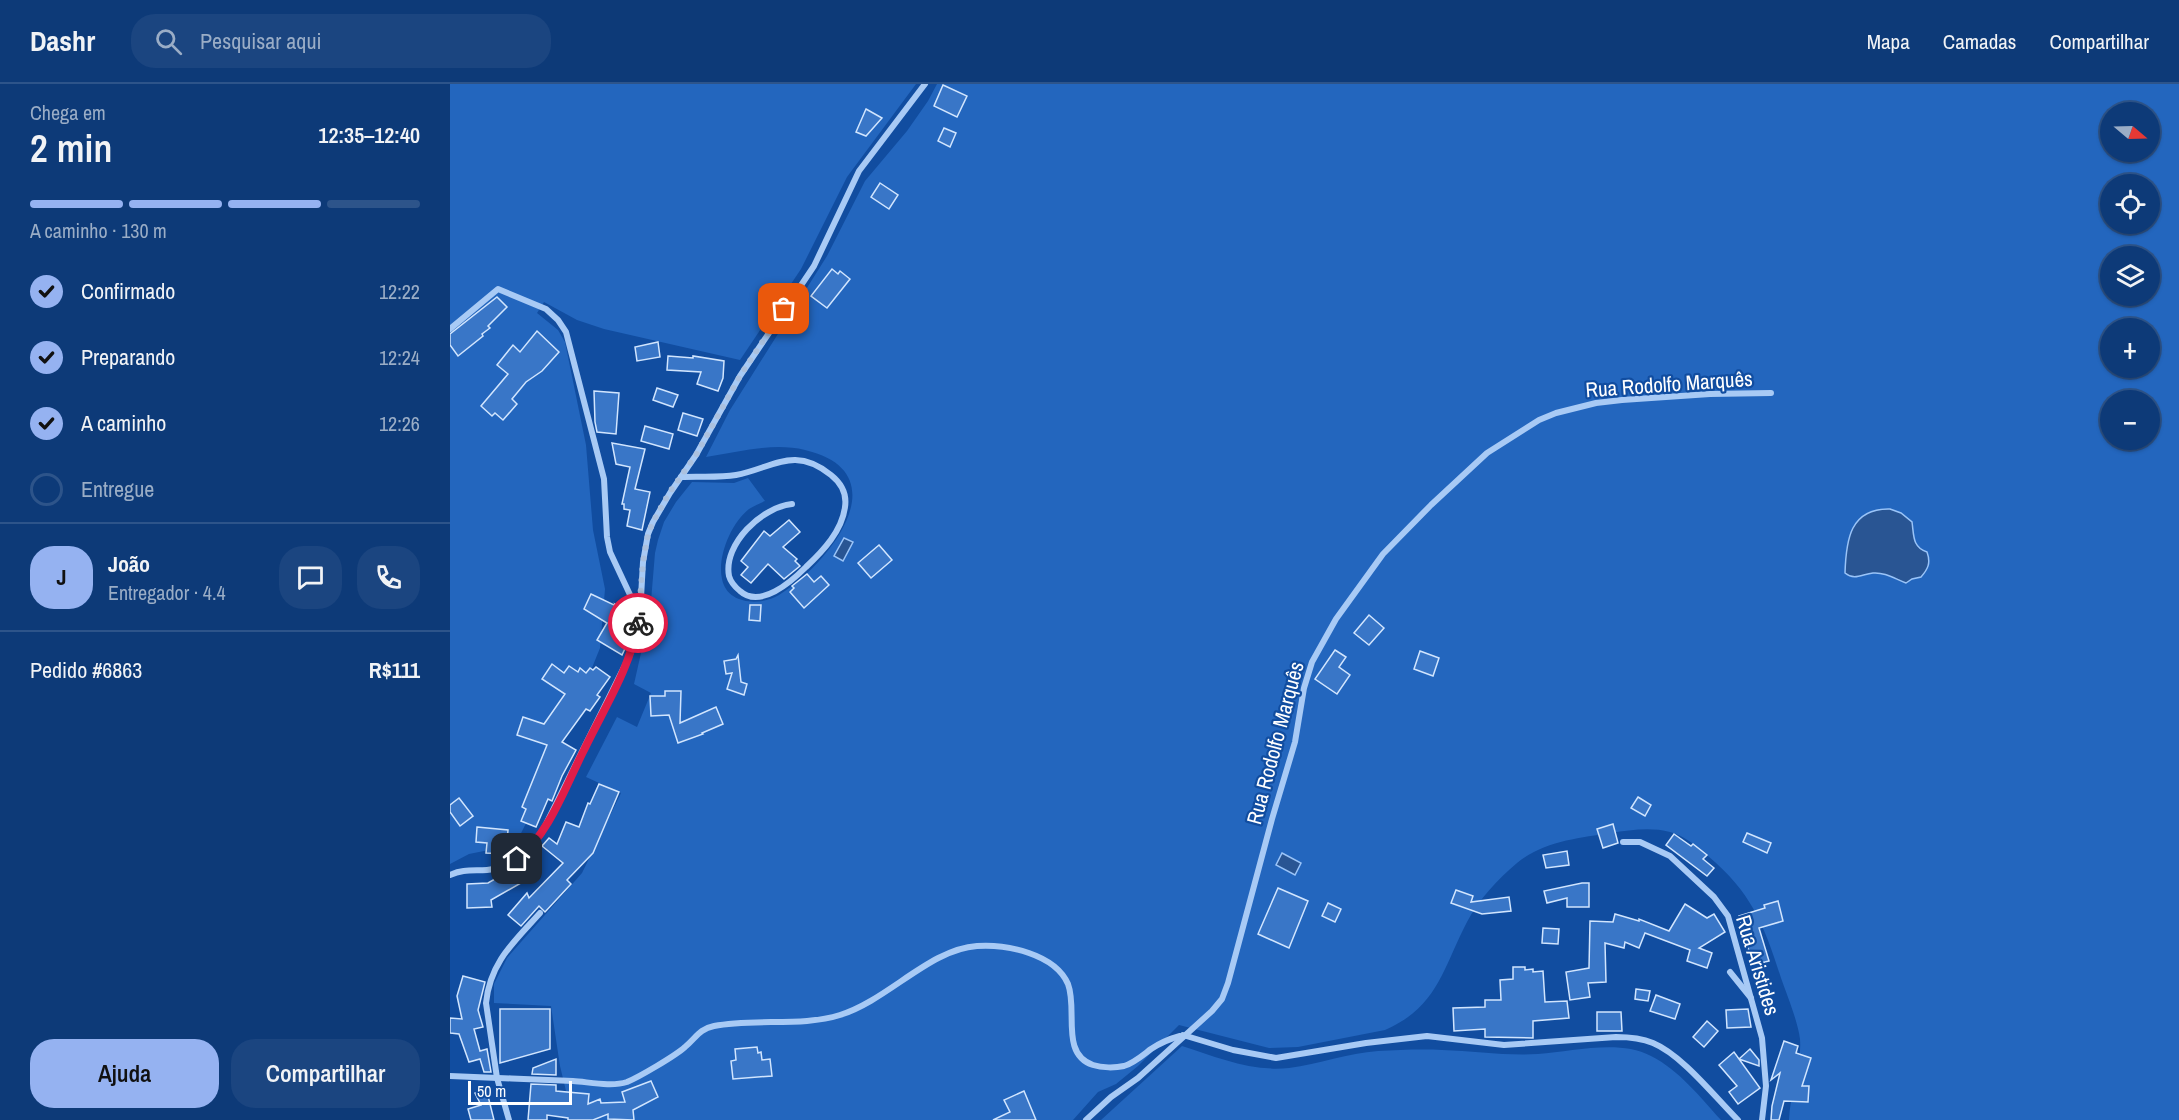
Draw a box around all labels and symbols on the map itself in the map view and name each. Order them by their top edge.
north arrow [2100,102,2160,162]
pin [758,283,809,334]
street label: Rua Rodolfo Marquês [1584,364,1754,404]
courier [608,593,668,653]
street label: Rua Rodolfo Marquês [1239,658,1311,828]
pin [491,833,542,884]
street label: Rua Aristides [1729,911,1787,1019]
scale bar [468,1078,572,1106]

